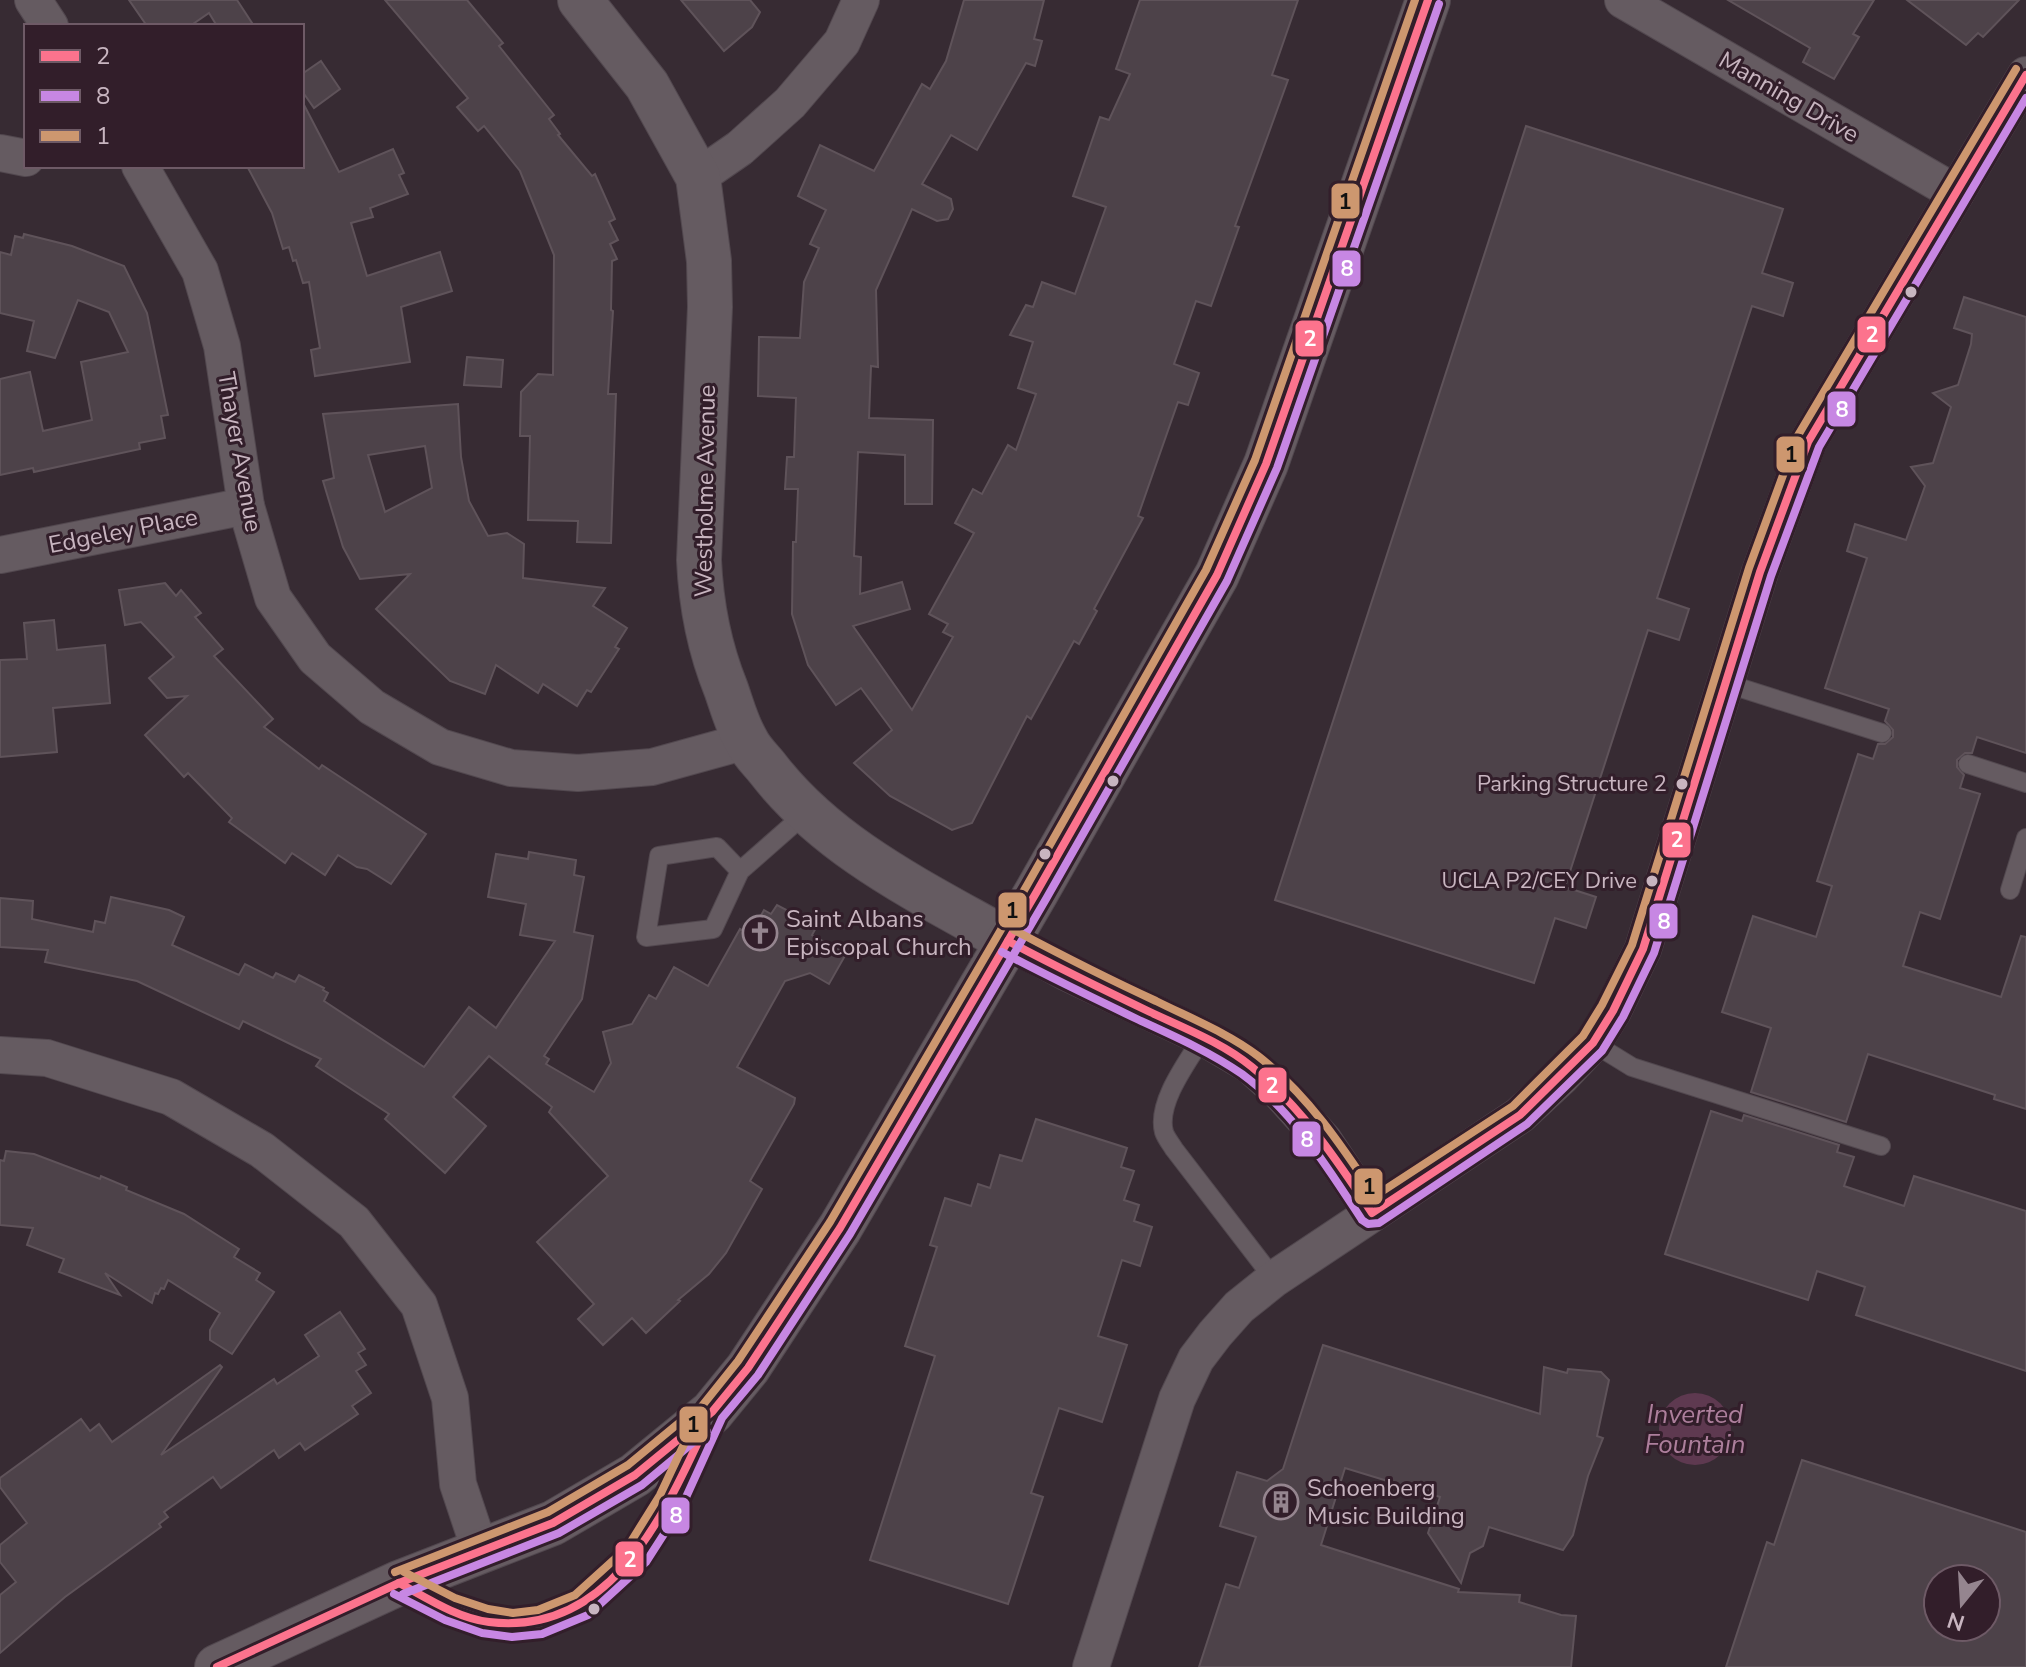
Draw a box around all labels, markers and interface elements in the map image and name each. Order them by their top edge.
legend [24,24,304,168]
text: 2 [96,40,110,72]
street label: Manning Drive [1713,44,1865,150]
text: 8 [96,80,110,112]
text: 1 [96,120,110,152]
line badge: 1 [1330,182,1361,220]
text: 1 [1338,187,1352,217]
line badge: 8 [1331,249,1362,288]
text: 8 [1340,254,1354,284]
unlabelled marker [1903,284,1919,300]
line badge: 2 [1856,315,1887,354]
line badge: 2 [1294,319,1325,358]
text: 2 [1865,320,1879,350]
text: 2 [1303,324,1317,354]
street label: Thayer Avenue [210,369,270,535]
street label: Westholme Avenue [687,384,723,598]
line badge: 8 [1826,390,1857,428]
text: 8 [1835,395,1849,425]
line badge: 1 [1775,435,1806,474]
text: 1 [1784,440,1798,470]
street label: Edgeley Place [46,501,200,561]
place label: Parking Structure 2 [1477,769,1667,799]
unlabelled marker [1105,773,1121,789]
marker: Parking Structure 2 [1674,776,1690,792]
line badge: 2 [1661,821,1692,859]
text: 2 [1670,825,1684,855]
unlabelled marker [1037,846,1053,862]
place label: UCLA P2/CEY Drive [1441,866,1637,896]
marker: UCLA P2/CEY Drive [1644,873,1660,889]
line badge: 1 [997,891,1028,929]
text: 1 [1005,896,1019,926]
line badge: 8 [1648,902,1679,940]
place label: Saint Albans Episcopal Church [786,903,972,963]
text: 8 [1657,907,1671,937]
church icon: Saint Albans Episcopal Church [741,914,779,952]
line badge: 2 [1257,1066,1288,1104]
text: 2 [1265,1071,1279,1101]
line badge: 8 [1291,1120,1322,1158]
text: 8 [1300,1125,1314,1155]
line badge: 1 [1353,1167,1384,1206]
text: 1 [1362,1172,1376,1202]
water label: Inverted Fountain [1644,1397,1746,1462]
line badge: 1 [678,1405,709,1444]
text: 1 [686,1410,700,1440]
place label: Schoenberg Music Building [1307,1472,1465,1532]
building icon: Schoenberg Music Building [1262,1483,1300,1521]
line badge: 8 [660,1496,691,1535]
text: 8 [669,1501,683,1531]
line badge: 2 [614,1540,645,1578]
text: 2 [623,1545,637,1575]
north arrow [1922,1563,2002,1643]
unlabelled marker [586,1601,602,1617]
text: N [1944,1604,1969,1638]

